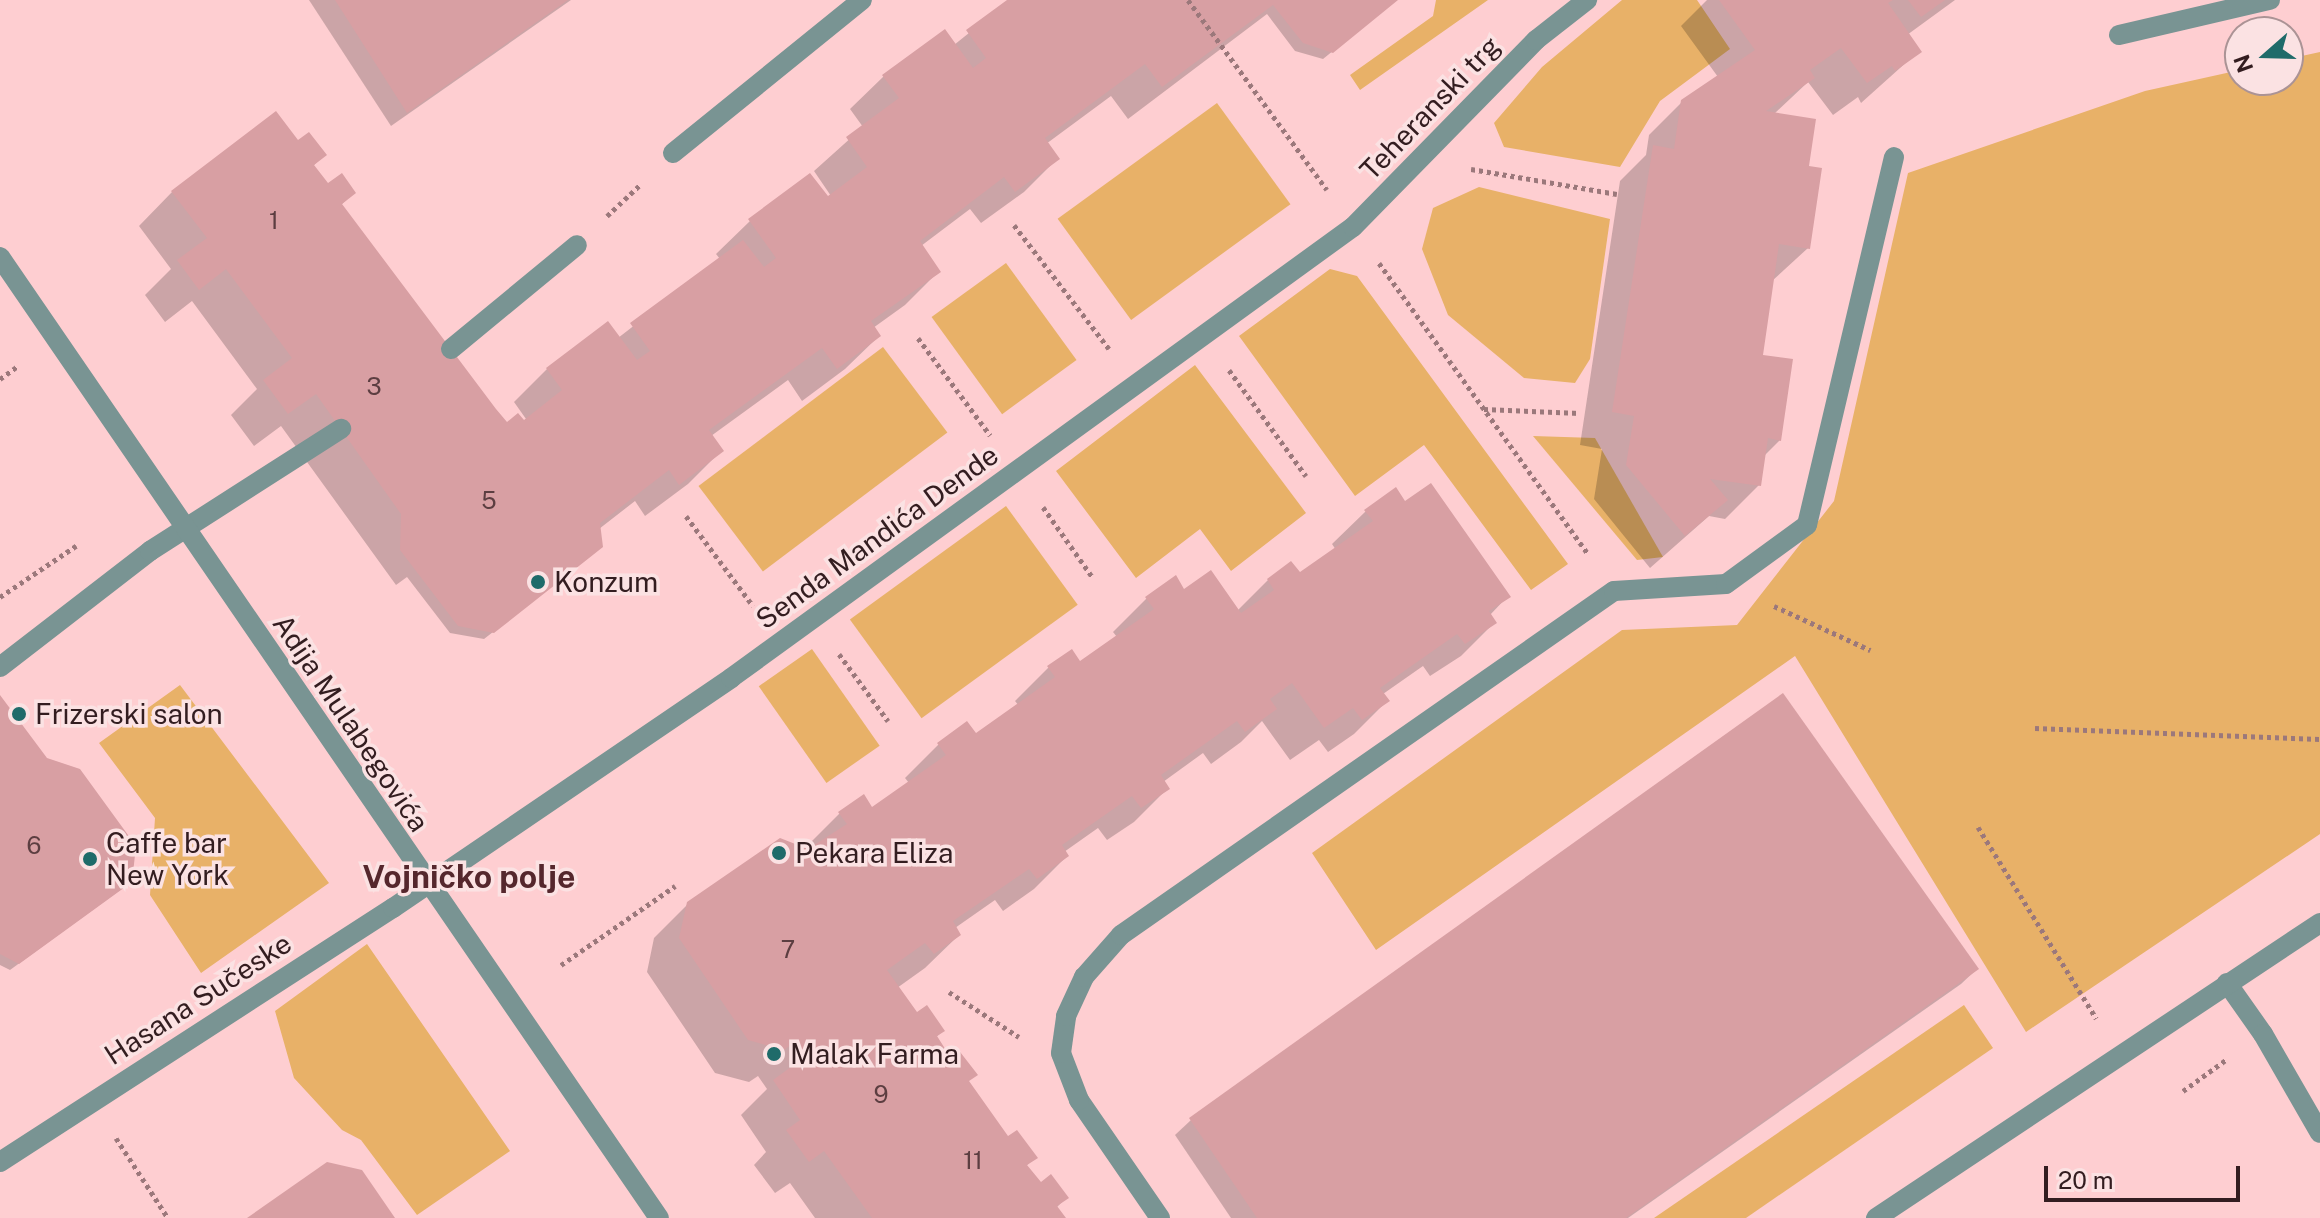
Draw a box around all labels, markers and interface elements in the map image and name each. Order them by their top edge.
north arrow [2224,16,2304,96]
street label: Teheranski trg [1353,29,1507,187]
text: N [2228,51,2258,76]
house number: 1 [269,207,279,235]
house number: 3 [366,373,382,401]
street label: Senda Mandića Dende [749,438,1005,636]
house number: 5 [481,487,497,515]
place label: Konzum [554,565,658,599]
marker: Konzum [529,573,547,591]
street label: Adija Mulabegovića [266,608,436,838]
place label: Frizerski salon [35,697,223,731]
marker: Frizerski salon [10,705,28,723]
place label: Caffe bar New York [106,826,229,892]
house number: 6 [27,832,41,860]
place label: Pekara Eliza [795,836,953,870]
marker: Pekara Eliza [770,844,788,862]
marker: Caffe bar New York [81,850,99,868]
district label: Vojničko polje [363,858,575,896]
street label: Hasana Sučeske [98,926,298,1072]
house number: 7 [781,936,795,964]
place label: Malak Farma [790,1037,959,1071]
marker: Malak Farma [765,1045,783,1063]
house number: 9 [874,1081,888,1109]
house number: 11 [963,1147,983,1175]
scale bar [2048,1150,2244,1200]
text: 20 m [2058,1166,2114,1194]

